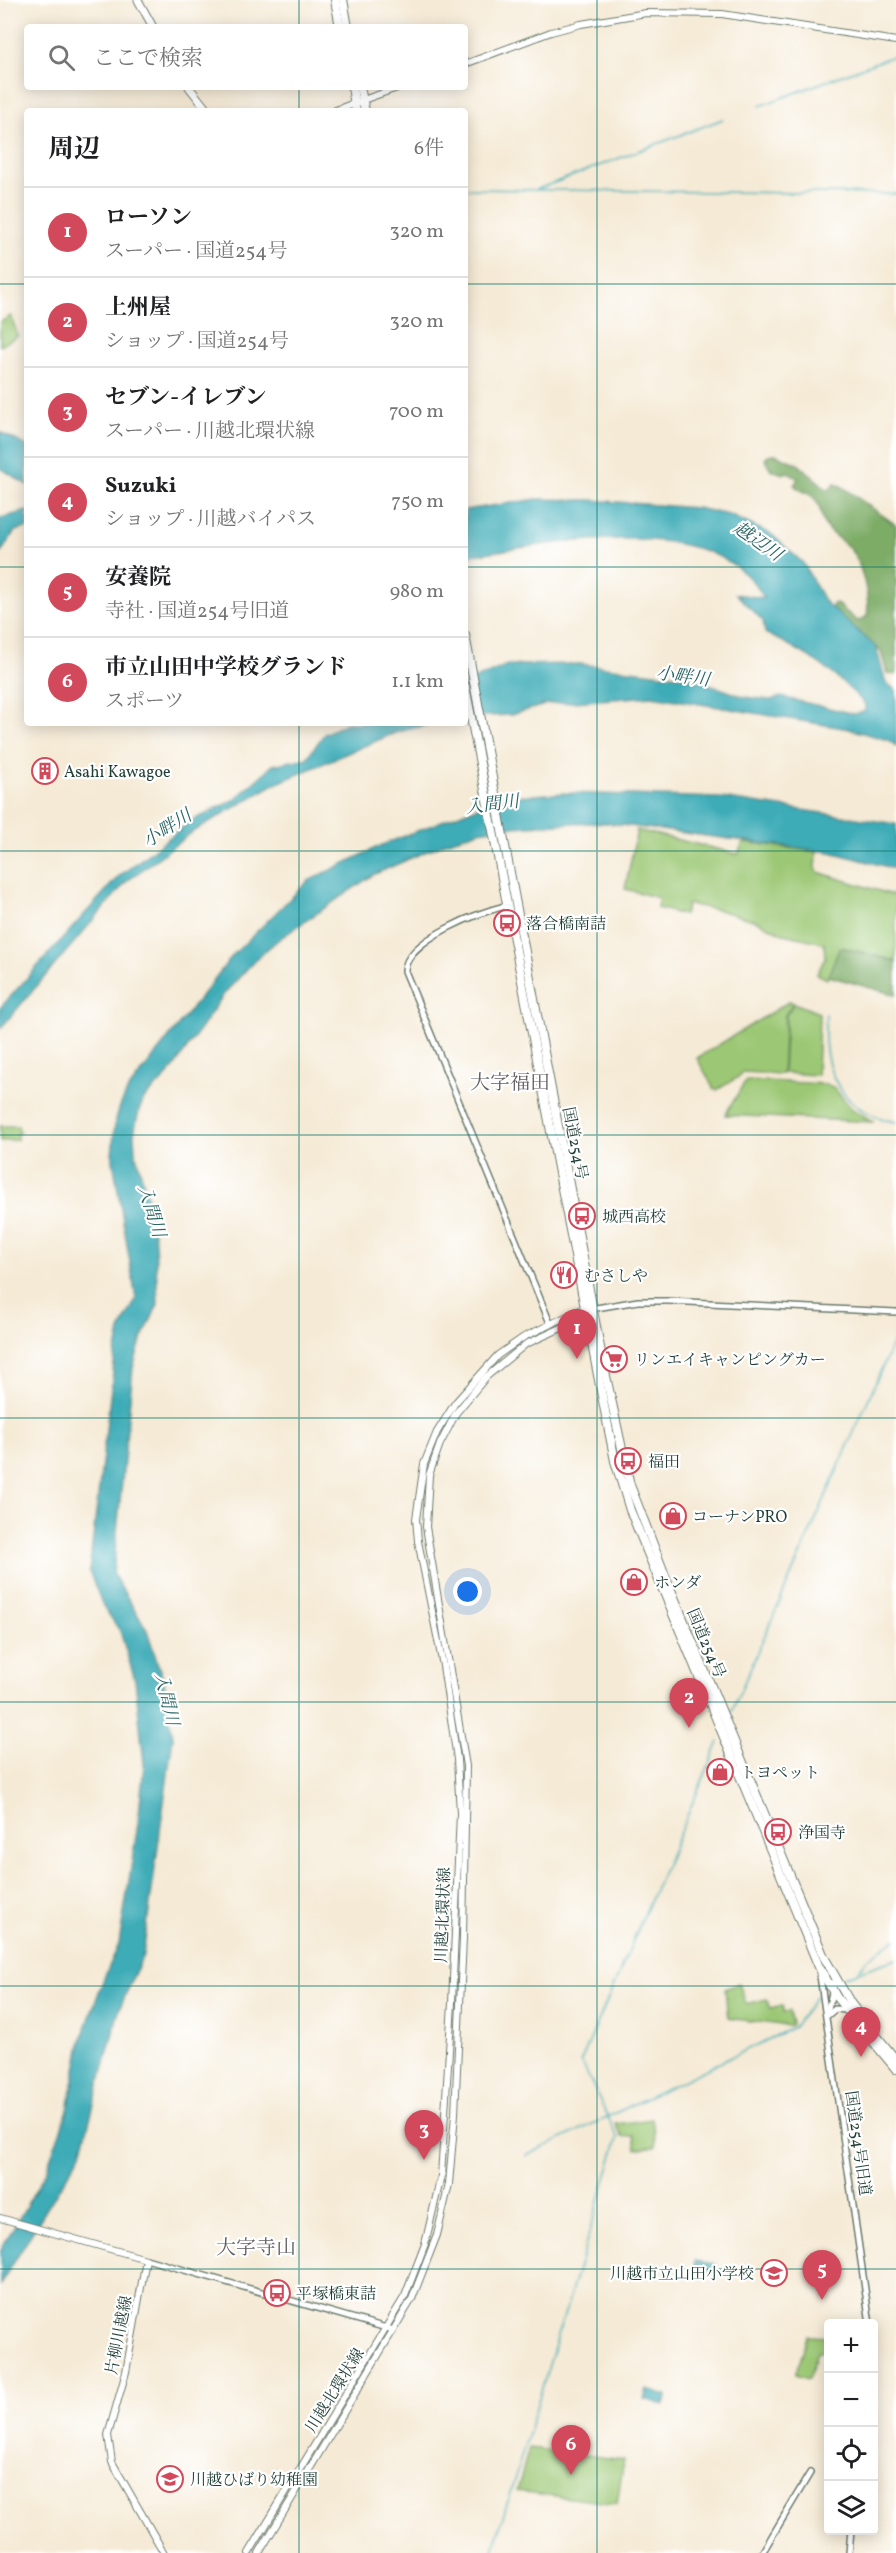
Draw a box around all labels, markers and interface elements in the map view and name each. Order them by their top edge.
search box [24,24,468,90]
icon: search [45,41,78,74]
text: ここで検索 [93,44,203,75]
text: 周辺 [48,132,100,168]
text: 6件 [414,135,444,163]
text: ローソン [105,203,192,234]
text: 1 [63,218,72,246]
text: 320 m [389,218,444,246]
text: スーパー · 国道254号 [105,238,287,266]
text: 上州屋 [105,293,171,324]
text: 2 [62,308,73,336]
text: 320 m [389,308,444,336]
text: ショップ · 国道254号 [105,328,289,356]
text: セブン-イレブン [105,383,266,414]
text: 3 [62,398,73,426]
text: 700 m [389,398,444,426]
text: スーパー · 川越北環状線 [105,418,315,446]
text: Suzuki [105,471,176,502]
text: 4 [61,488,74,516]
text: 750 m [391,488,444,516]
text: ショップ · 川越バイパス [105,506,316,534]
water label: 越辺川 [728,517,788,569]
text: 安養院 [105,563,171,594]
text: 5 [63,578,72,606]
text: 980 m [390,578,444,606]
text: 寺社 · 国道254号旧道 [105,598,289,626]
text: 市立山田中学校グランド [105,653,347,684]
water label: 小畔川 [654,661,713,694]
text: 6 [62,668,73,696]
text: 1.1 km [391,668,444,696]
text: スポーツ [105,688,184,716]
building icon: Asahi Kawagoe [30,756,60,786]
place label: Asahi Kawagoe [64,762,171,784]
water label: 入間川 [464,790,522,821]
water label: 小畔川 [138,803,199,854]
bus stop icon: 落合橋南詰 [492,908,522,938]
place label: 落合橋南詰 [526,914,606,936]
district label: 大字福田 [470,1070,550,1098]
street label: 国道254号 [556,1105,592,1182]
water label: 入間川 [131,1182,171,1243]
bus stop icon: 城西高校 [567,1201,597,1231]
place label: 城西高校 [602,1207,666,1229]
restaurant icon: むさしや [549,1260,579,1290]
place label: むさしや [584,1266,648,1288]
pin: 1 [558,1310,596,1359]
supermarket icon: リンエイキャンピングカー [599,1344,629,1374]
place label: リンエイキャンピングカー [634,1350,826,1372]
bus stop icon: 福田 [613,1446,643,1476]
place label: 福田 [648,1452,680,1474]
shop icon: コーナンPRO [658,1501,688,1531]
place label: コーナンPRO [692,1507,787,1529]
shop icon: ホンダ [619,1567,649,1597]
place label: ホンダ [654,1573,701,1595]
your location [453,1577,482,1606]
street label: 国道254号 [681,1605,730,1682]
water label: 入間川 [147,1670,184,1730]
pin: 2 [670,1678,708,1728]
shop icon: トヨペット [705,1757,735,1787]
place label: トヨペット [740,1763,820,1785]
bus stop icon: 浄国寺 [763,1817,793,1847]
place label: 浄国寺 [798,1823,846,1845]
street label: 川越北環状線 [431,1867,457,1963]
pin: 4 [842,2008,880,2057]
street label: 国道254号旧道 [839,2089,875,2197]
pin: 3 [404,2110,444,2160]
district label: 大字寺山 [216,2235,296,2263]
pin: 5 [802,2250,842,2300]
school or university icon: 川越市立山田小学校 [759,2258,789,2288]
place label: 川越市立山田小学校 [610,2264,754,2286]
bus stop icon: 平塚橋東詰 [262,2278,292,2308]
place label: 平塚橋東詰 [296,2284,376,2306]
street label: 片柳川越線 [102,2294,138,2377]
map controls [824,2319,878,2535]
button: + [824,2319,878,2373]
street label: 川越北環状線 [301,2345,370,2438]
button: − [824,2373,878,2427]
pin: 6 [552,2426,590,2475]
button: locate [824,2427,878,2481]
school or university icon: 川越ひばり幼稚園 [155,2464,185,2494]
place label: 川越ひばり幼稚園 [190,2470,318,2492]
button: layers [824,2481,878,2535]

